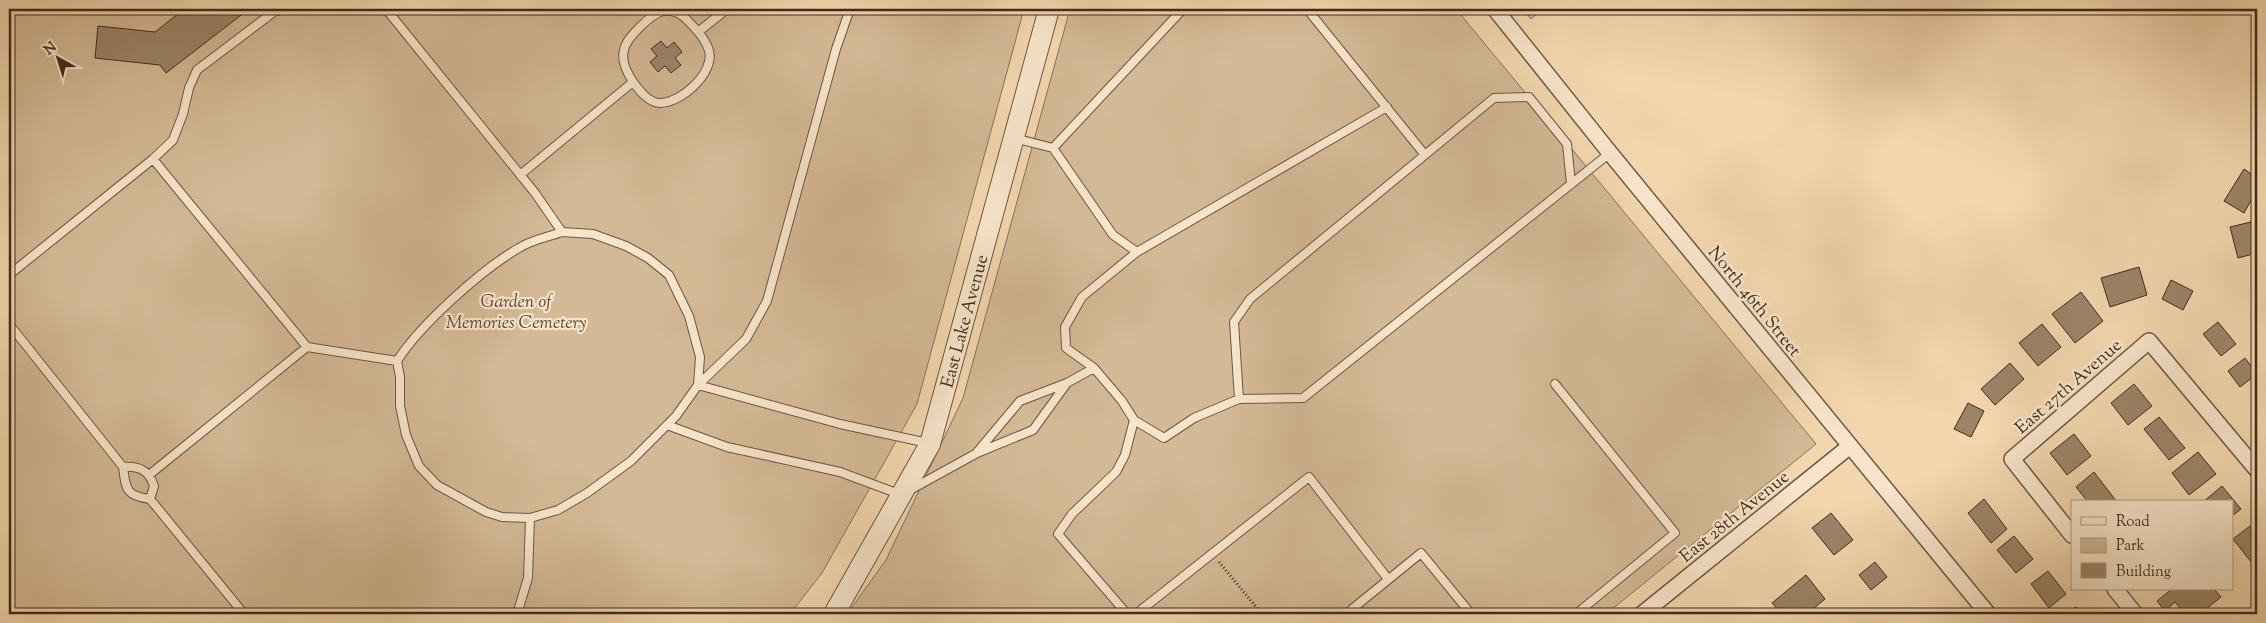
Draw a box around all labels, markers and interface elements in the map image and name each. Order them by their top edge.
north arrow [32,32,82,82]
text: N [40,38,62,61]
street label: North 46th Street [1701,241,1806,363]
street label: East Lake Avenue [936,252,996,391]
park label: Garden of Memories Cemetery [446,290,586,337]
street label: East 27th Avenue [2010,334,2129,441]
street label: East 28th Avenue [1675,465,1796,570]
legend [2071,500,2234,590]
text: Road [2116,512,2150,533]
text: Park [2116,536,2145,557]
text: Building [2116,562,2171,583]

